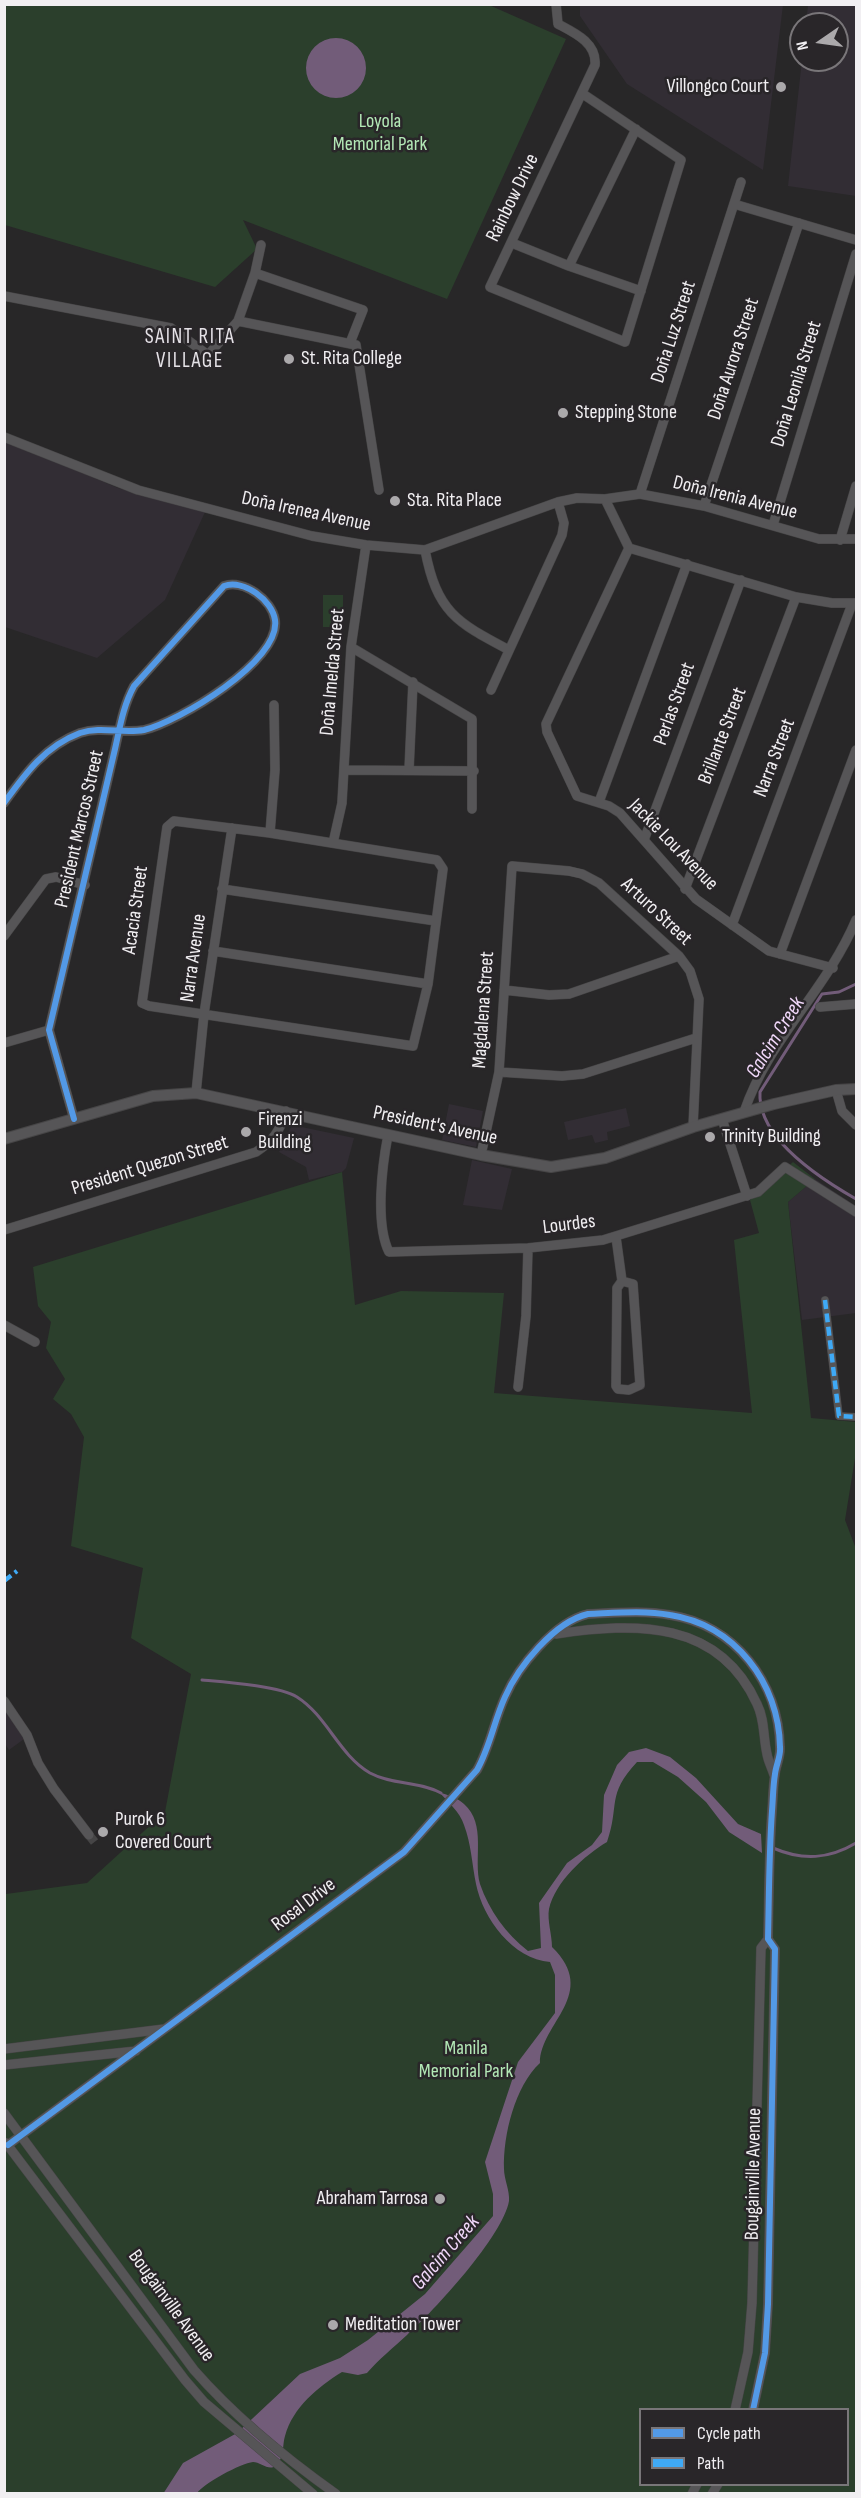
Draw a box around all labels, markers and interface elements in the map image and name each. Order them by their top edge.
north arrow [789,12,849,72]
text: N [793,39,813,52]
place label: Villongco Court [666,75,769,99]
marker: Villongco Court [774,80,788,94]
park label: Loyola Memorial Park [333,110,427,157]
street label: Rainbow Drive [481,150,545,246]
street label: Doña Luz Street [646,278,702,386]
street label: Doña Aurora Street [703,295,765,423]
street label: Doña Leonila Street [766,318,828,450]
district label: SAINT RITA VILLAGE [145,325,235,375]
place label: St. Rita College [301,347,402,371]
marker: St. Rita College [282,352,296,366]
place label: Stepping Stone [575,401,677,425]
marker: Stepping Stone [556,406,570,420]
street label: Doña Irenia Avenue [670,471,800,525]
street label: Doña Irenea Avenue [239,487,373,537]
place label: Sta. Rita Place [407,489,502,513]
marker: Sta. Rita Place [388,494,402,508]
street label: Doña Imelda Street [315,607,351,737]
street label: Perlas Street [649,659,701,749]
street label: Brillante Street [694,684,752,788]
street label: Narra Street [749,715,801,801]
street label: President Marcos Street [50,748,110,910]
street label: Jackie Lou Avenue [623,794,723,896]
street label: Acacia Street [118,864,154,956]
street label: Arturo Street [615,873,697,951]
street label: Narra Avenue [176,912,212,1004]
street label: Magdalena Street [468,951,500,1069]
water label: Galcim Creek [741,993,811,1083]
street label: President's Avenue [371,1101,499,1151]
place label: Firenzi Building [258,1108,311,1155]
marker: Firenzi Building [239,1125,253,1139]
place label: Trinity Building [722,1125,821,1149]
marker: Trinity Building [703,1130,717,1144]
street label: President Quezon Street [69,1131,231,1201]
street label: Lourdes [541,1210,597,1240]
place label: Purok 6 Covered Court [115,1808,212,1855]
marker: Purok 6 Covered Court [96,1825,110,1839]
street label: Rosal Drive [267,1873,341,1937]
park label: Manila Memorial Park [419,2037,513,2084]
street label: Bougainville Avenue [741,2108,767,2240]
place label: Abraham Tarrosa [317,2187,428,2211]
marker: Abraham Tarrosa [433,2192,447,2206]
water label: Galcim Creek [407,2210,485,2296]
street label: Bougainville Avenue [122,2245,220,2367]
place label: Meditation Tower [345,2313,460,2337]
marker: Meditation Tower [326,2318,340,2332]
legend [639,2408,849,2486]
text: Cycle path [697,2423,761,2444]
text: Path [697,2453,725,2474]

